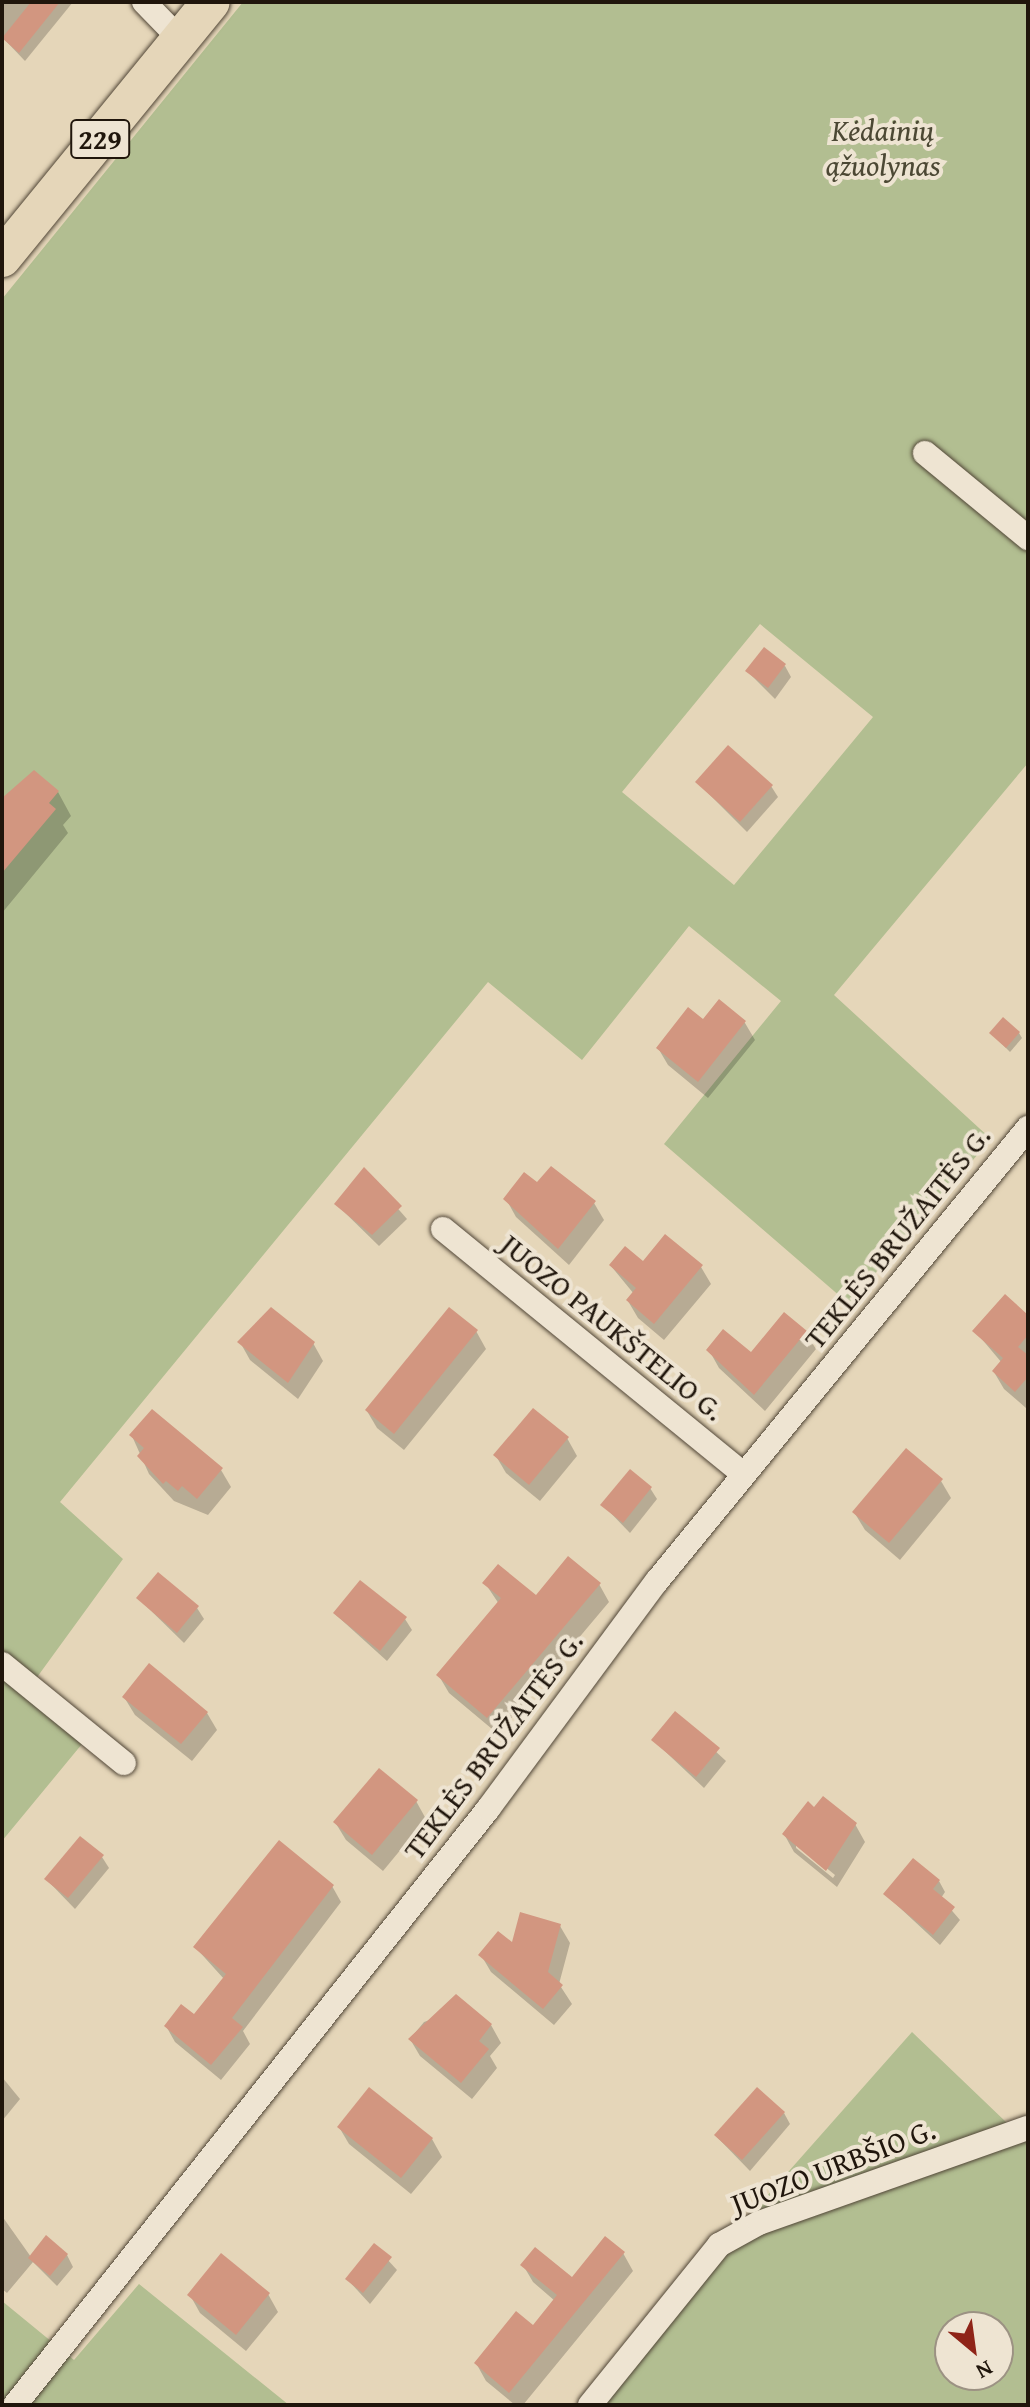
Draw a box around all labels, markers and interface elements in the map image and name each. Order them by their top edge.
park label: Kėdainių ąžuolynas [826,112,940,182]
road number: 229 [70,115,130,163]
street label: TEKLĖS BRUŽAITĖS G. [796,1118,998,1356]
street label: JUOZO PAUKŠTELIO G. [494,1226,732,1428]
street label: TEKLĖS BRUŽAITĖS G. [395,1624,591,1866]
street label: JUOZO URBŠIO G. [726,2111,940,2221]
north arrow [934,2311,1014,2391]
text: N [970,2353,999,2388]

